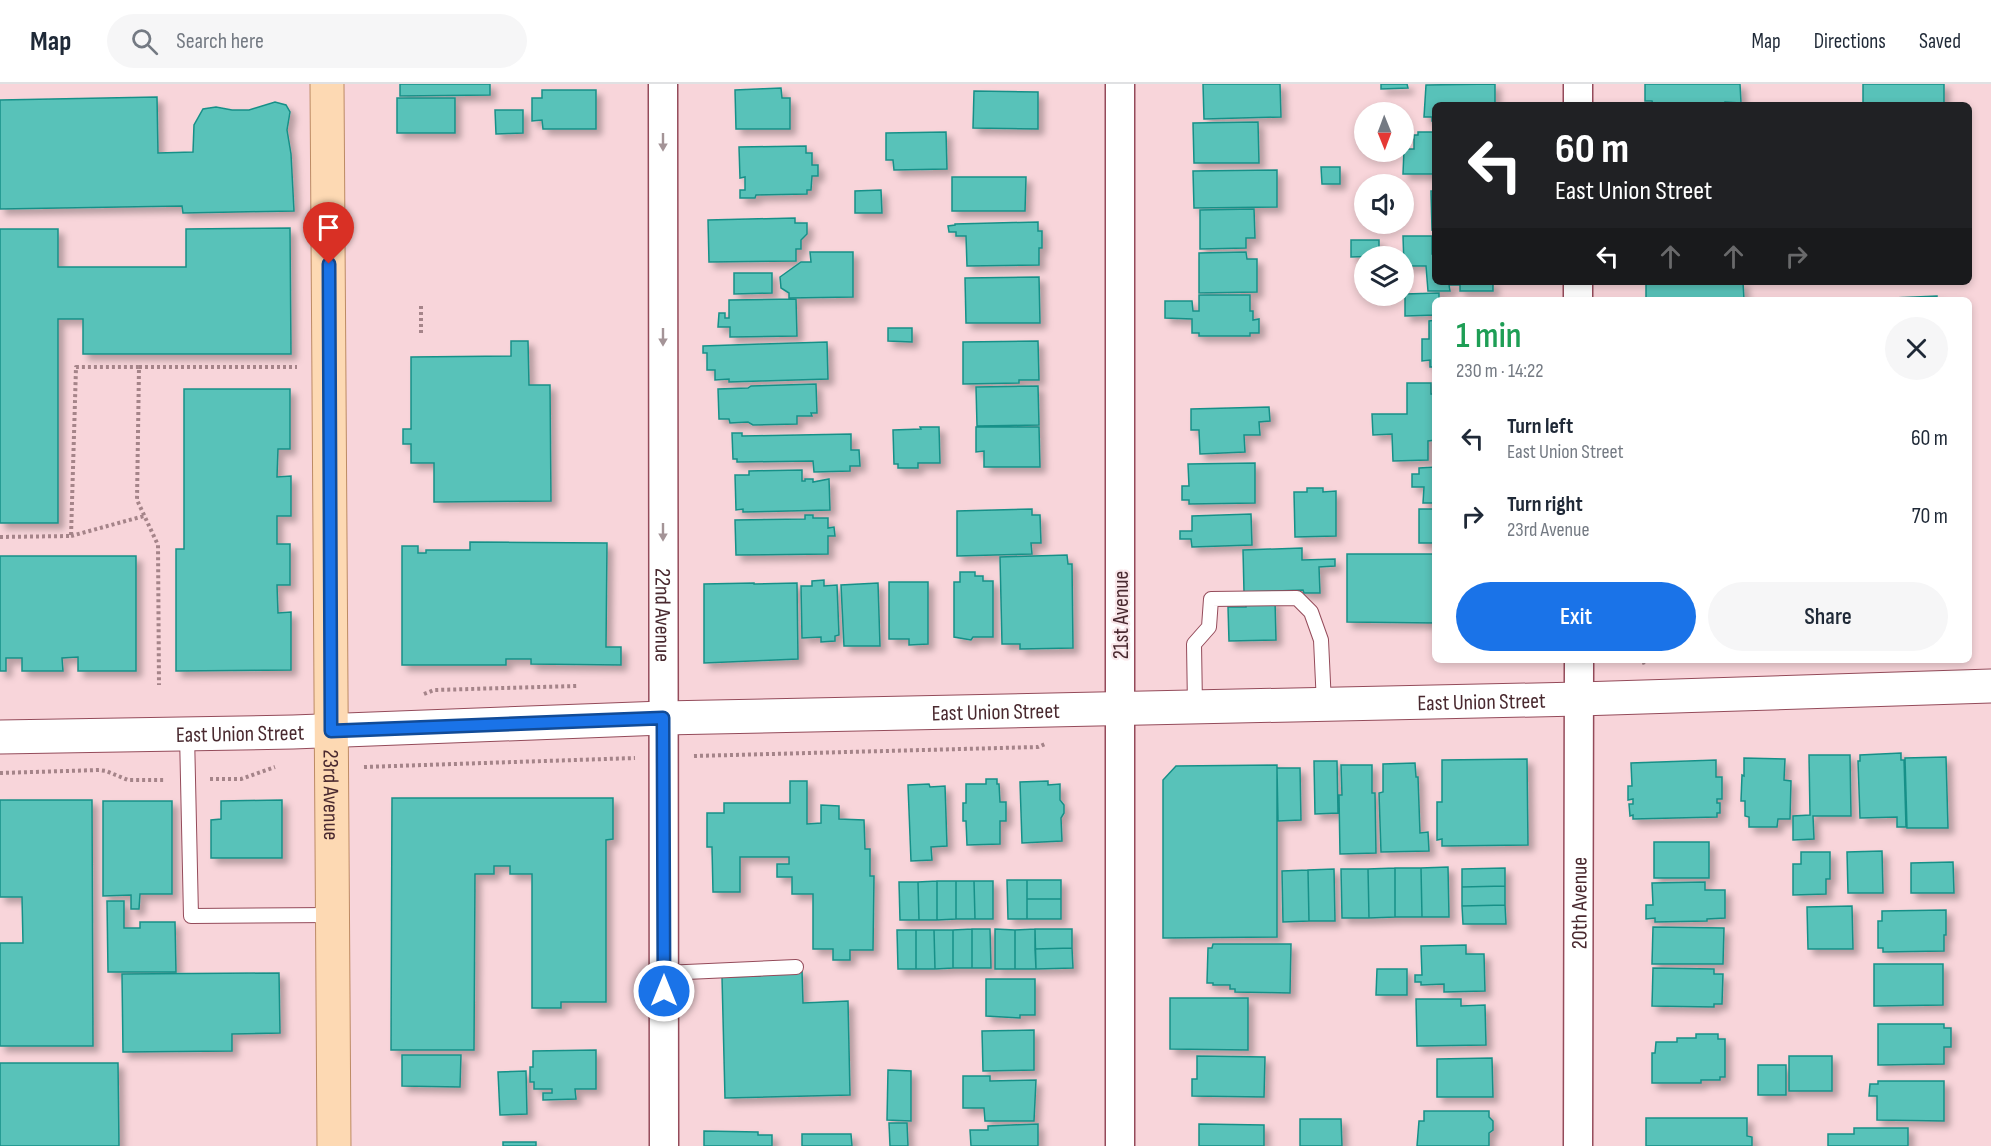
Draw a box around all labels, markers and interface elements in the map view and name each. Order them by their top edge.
search box [107,14,527,68]
text: Map [30,25,71,58]
icon: search [128,25,161,58]
text: Search here [176,28,264,55]
text: Map [1751,29,1781,54]
text: Directions [1814,29,1886,54]
text: Saved [1919,29,1961,54]
north arrow [1354,102,1414,162]
map controls [1354,102,1414,306]
text: 60 m [1555,124,1629,175]
icon: left [1456,126,1534,204]
one-way arrow [658,133,668,152]
button: sound [1354,174,1414,234]
text: East Union Street [1555,175,1712,207]
pin [303,202,354,264]
icon: arrive [312,211,345,244]
icon: left [1591,240,1624,273]
icon: ahead [1654,240,1687,273]
icon: ahead [1717,240,1750,273]
icon: right [1780,240,1813,273]
button: layers [1354,246,1414,306]
text: 1 min [1456,315,1521,358]
button: close [1885,317,1948,380]
one-way arrow [658,328,668,347]
text: 230 m · 14:22 [1456,359,1544,383]
text: Turn left [1507,413,1573,440]
icon: left [1456,422,1489,455]
text: 60 m [1911,425,1948,452]
text: East Union Street [1507,440,1624,464]
text: Turn right [1507,491,1583,518]
icon: right [1456,500,1489,533]
text: 70 m [1912,503,1948,530]
text: 23rd Avenue [1507,518,1590,542]
one-way arrow [658,523,668,542]
street label: 22nd Avenue [648,568,676,662]
street label: 21st Avenue [1108,571,1135,659]
button: Exit [1456,582,1696,651]
button: Share [1708,582,1948,651]
street label: East Union Street [1417,688,1546,717]
street label: East Union Street [931,698,1060,727]
street label: East Union Street [176,720,305,749]
street label: 23rd Avenue [316,749,344,840]
street label: 20th Avenue [1566,857,1594,949]
position arrow [632,959,696,1023]

